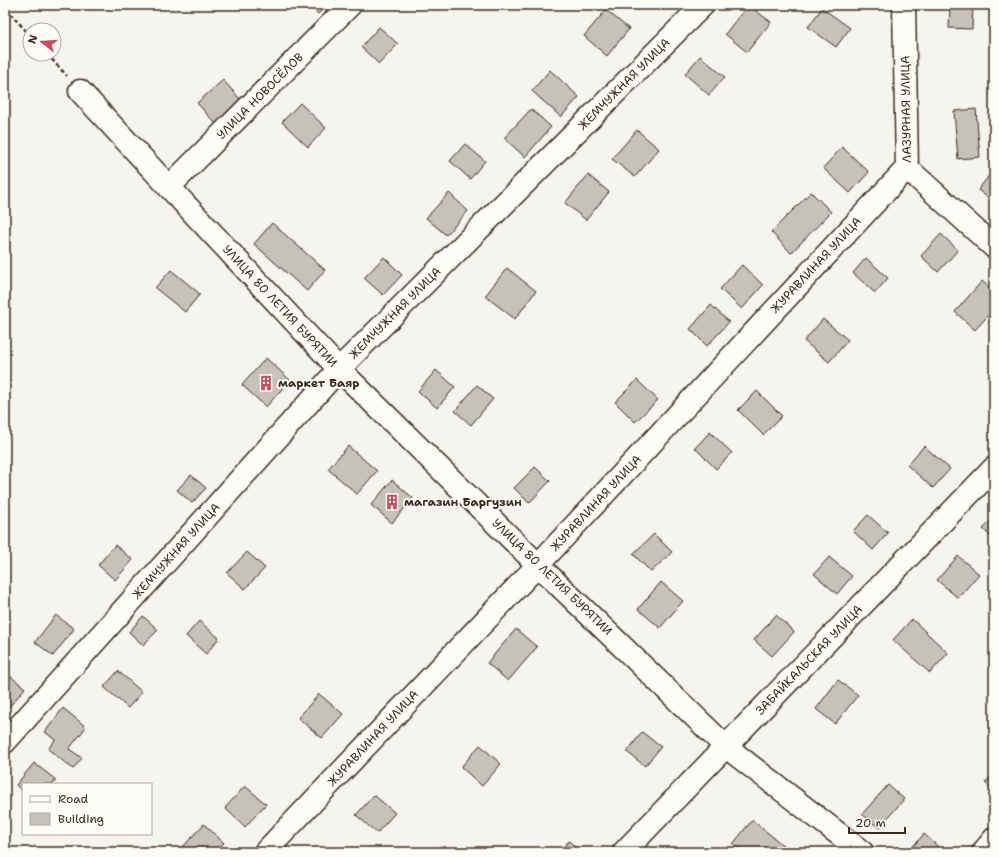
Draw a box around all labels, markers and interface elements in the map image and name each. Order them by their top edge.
north arrow [22,22,62,62]
text: N [24,33,41,46]
street label: ЖЕМЧУЖНАЯ УЛИЦА [574,34,674,134]
street label: УЛИЦА НОВОСЁЛОВ [213,49,307,143]
street label: ЛАЗУРНАЯ УЛИЦА [897,55,915,163]
street label: ЖУРАВЛИНАЯ УЛИЦА [767,213,865,317]
street label: УЛИЦА 80 ЛЕТИЯ БУРЯТИИ [219,242,341,370]
street label: ЖЕМЧУЖНАЯ УЛИЦА [345,263,445,363]
building icon: маркет Баяр [257,374,275,392]
place label: маркет Баяр [278,375,360,391]
street label: ЖУРАВЛИНАЯ УЛИЦА [547,451,645,555]
building icon: магазин Баргузин [383,493,401,511]
place label: магазин Баргузин [404,494,522,510]
street label: ЖЕМЧУЖНАЯ УЛИЦА [129,499,224,602]
street label: УЛИЦА 80 ЛЕТИЯ БУРЯТИИ [488,515,616,639]
street label: ЗАБАЙКАЛЬСКАЯ УЛИЦА [752,601,866,719]
street label: ЖУРАВЛИНАЯ УЛИЦА [324,686,422,790]
legend [22,783,152,835]
text: Road [58,791,89,807]
scale bar [849,809,905,835]
text: Building [58,811,104,827]
text: 20 m [855,815,886,831]

